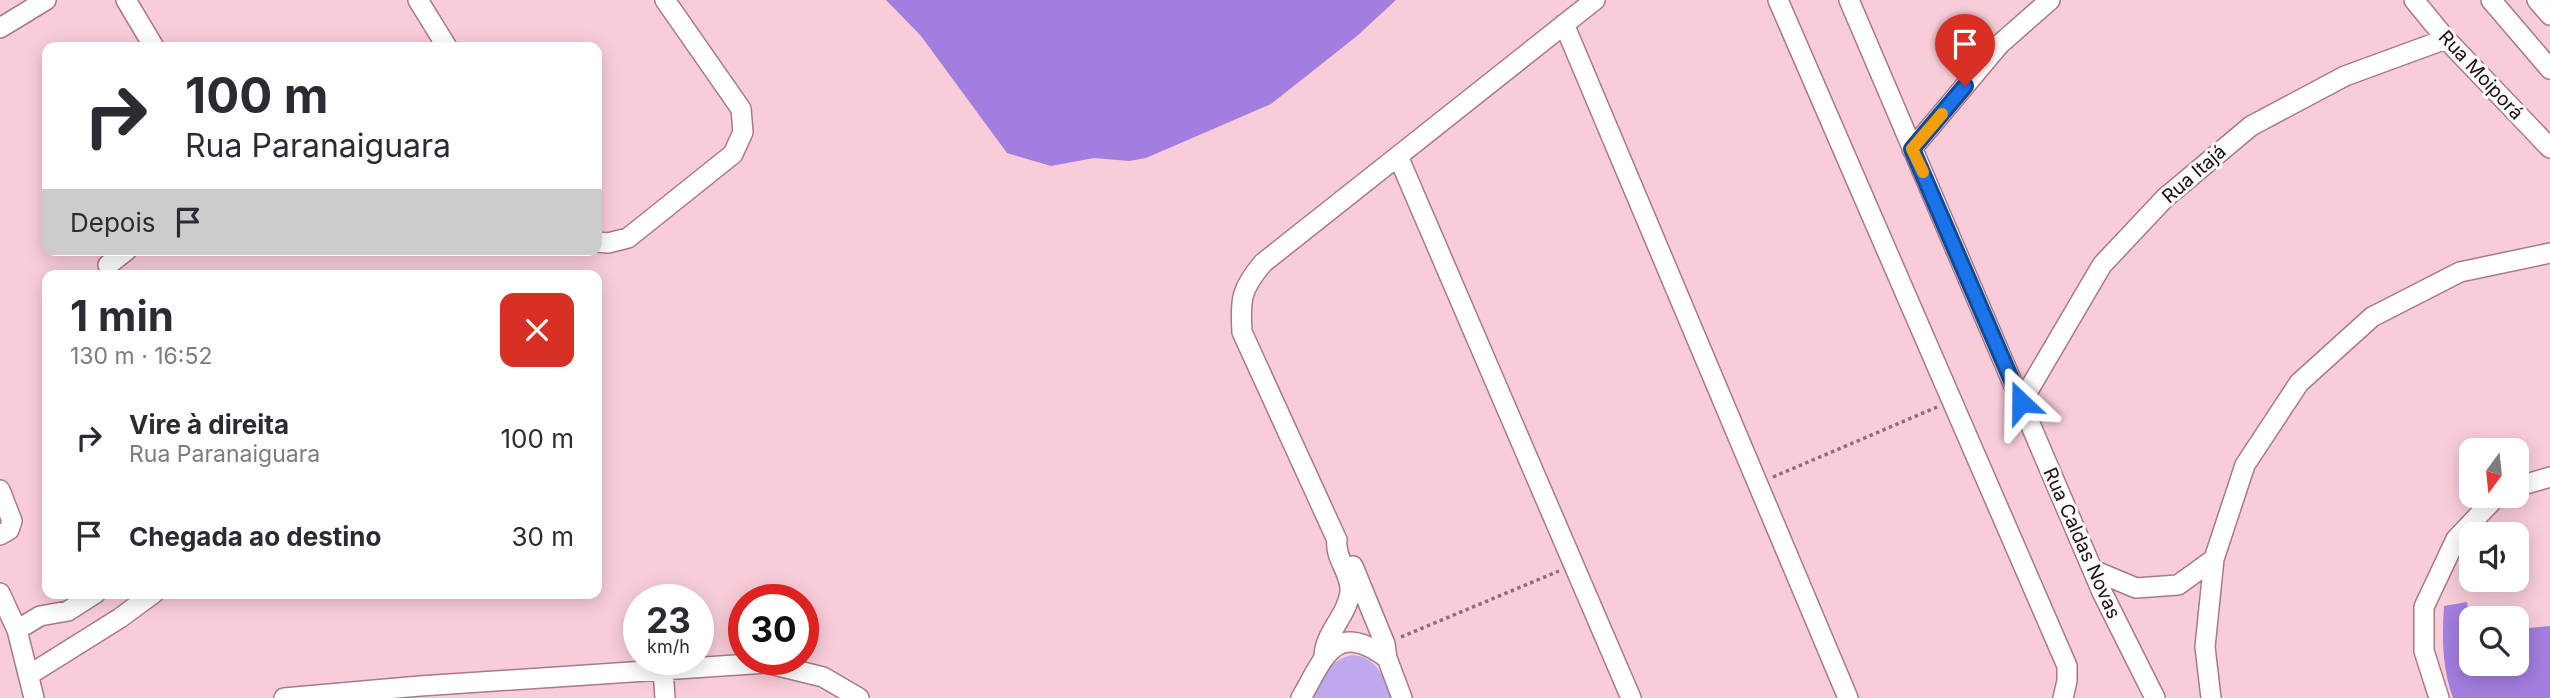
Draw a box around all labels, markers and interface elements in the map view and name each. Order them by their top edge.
pin [1935,14,1995,86]
icon: arrive [1946,25,1984,63]
street label: Rua Moiporá [2434,26,2528,124]
text: 100 m [185,66,329,125]
icon: right [70,70,161,161]
text: Rua Paranaiguara [185,126,451,165]
street label: Rua Itajá [2157,140,2231,208]
icon: arrive [169,203,207,241]
text: Depois [70,207,155,238]
text: 1 min [70,290,174,341]
button: close [500,293,574,367]
text: 130 m · 16:52 [70,342,213,370]
position arrow [1984,365,2058,439]
text: Vire à direita [129,409,289,440]
icon: right [70,419,108,457]
text: 100 m [501,423,574,454]
north arrow [2459,438,2529,508]
map controls [2459,438,2529,676]
text: Rua Paranaiguara [129,440,320,468]
street label: Rua Caldas Novas [2038,464,2126,622]
icon: arrive [70,517,108,555]
text: Chegada ao destino [129,521,381,552]
text: 30 m [511,521,574,552]
button: sound [2459,522,2529,592]
speed limit sign: 30 [728,584,819,675]
text: 23 [646,599,691,641]
button: search [2459,606,2529,676]
text: km/h [647,636,690,657]

